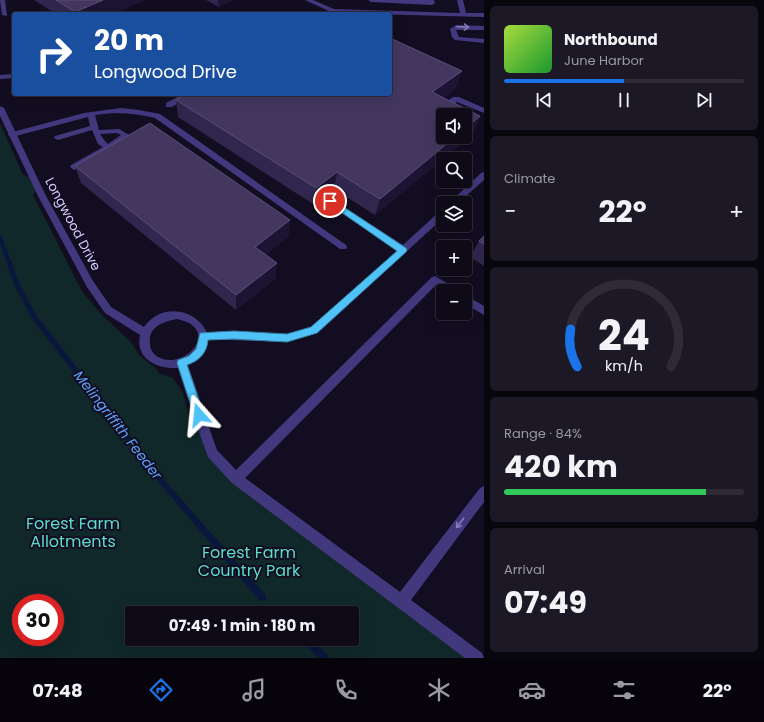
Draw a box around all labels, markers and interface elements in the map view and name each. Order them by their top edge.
text: 20 m [94,21,164,60]
one-way arrow [456,23,469,31]
icon: right [28,28,80,80]
text: Northbound [564,29,658,50]
text: June Harbor [564,51,644,70]
text: Longwood Drive [94,59,237,84]
icon: previous [533,89,555,111]
icon: pause [613,89,635,111]
icon: next [693,89,715,111]
map controls [436,108,472,320]
button: sound [436,108,472,144]
button: search [436,152,472,188]
text: Climate [504,169,555,188]
street label: Longwood Drive [40,174,106,274]
pin [313,184,347,218]
icon: arrive [319,190,341,212]
text: 22° [598,190,647,233]
button: layers [436,196,472,232]
text: − [504,196,516,227]
text: + [729,196,744,227]
button: + [436,240,472,276]
button: − [436,284,472,320]
text: 24 [598,306,650,365]
text: km/h [605,356,643,376]
water label: Melingriffith Feeder [69,366,167,484]
position arrow [178,394,220,436]
text: Range · 84% [504,424,582,443]
text: 420 km [504,445,618,488]
park label: Forest Farm Allotments [26,512,120,553]
one-way arrow [456,517,465,528]
park label: Forest Farm Country Park [198,541,301,582]
text: Arrival [504,560,545,579]
text: 07:49 [504,581,587,624]
speed limit sign: 30 [12,594,64,646]
text: 07:49 · 1 min · 180 m [169,615,315,636]
icon: directions [147,676,175,704]
icon: music [240,676,268,704]
icon: phone [332,676,360,704]
icon: climate [425,676,453,704]
icon: car [518,676,546,704]
icon: filters [610,676,638,704]
text: 07:48 [32,678,83,703]
text: 22° [703,678,732,703]

